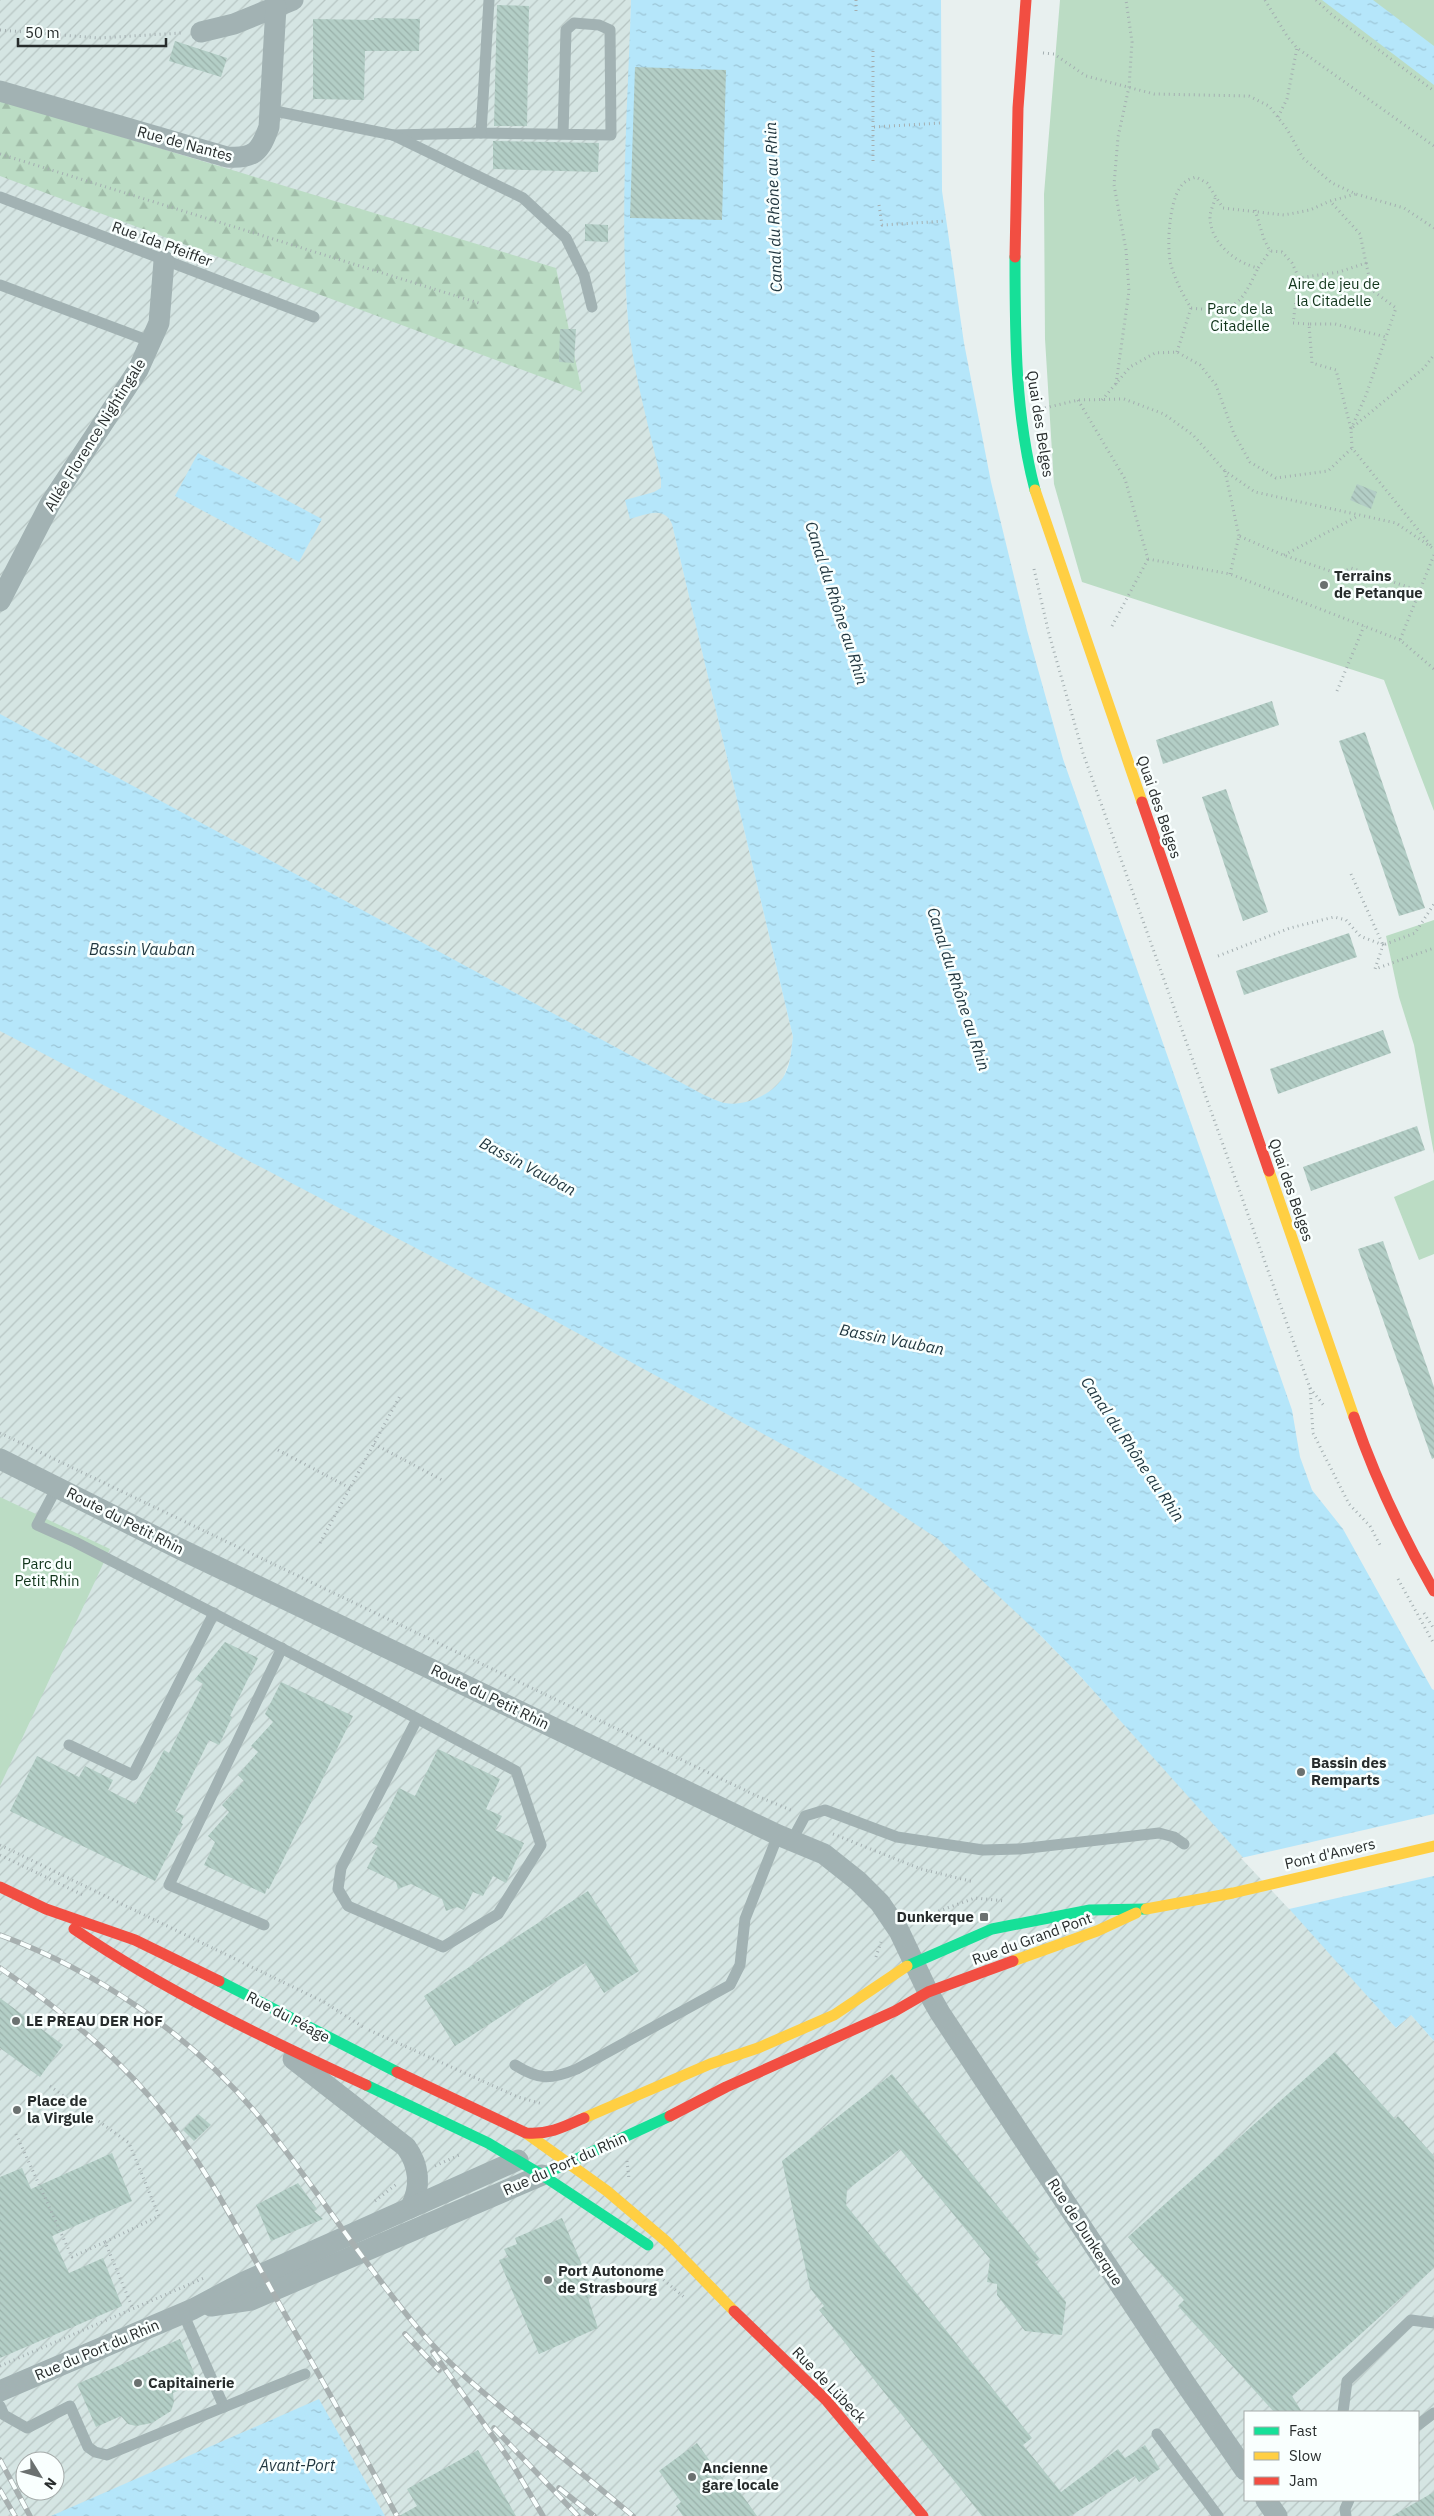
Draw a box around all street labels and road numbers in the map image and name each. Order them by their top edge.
street label: Rue de Nantes [135,122,235,165]
street label: Rue Ida Pfeiffer [109,217,215,271]
street label: Allée Florence Nightingale [40,355,149,515]
street label: Quai des Belges [1023,369,1058,479]
street label: Quai des Belges [1133,753,1186,861]
street label: Quai des Belges [1265,1136,1318,1244]
street label: Route du Petit Rhin [63,1483,187,1558]
street label: Route du Petit Rhin [428,1660,552,1733]
street label: Pont d'Anvers [1283,1834,1377,1873]
street label: Rue du Grand Pont [969,1908,1094,1969]
street label: Rue du Péage [243,1987,333,2046]
street label: Rue du Port du Rhin [500,2128,630,2199]
street label: Rue de Dunkerque [1044,2174,1127,2289]
street label: Rue du Port du Rhin [32,2315,162,2384]
street label: Rue de Lübeck [788,2343,871,2427]

